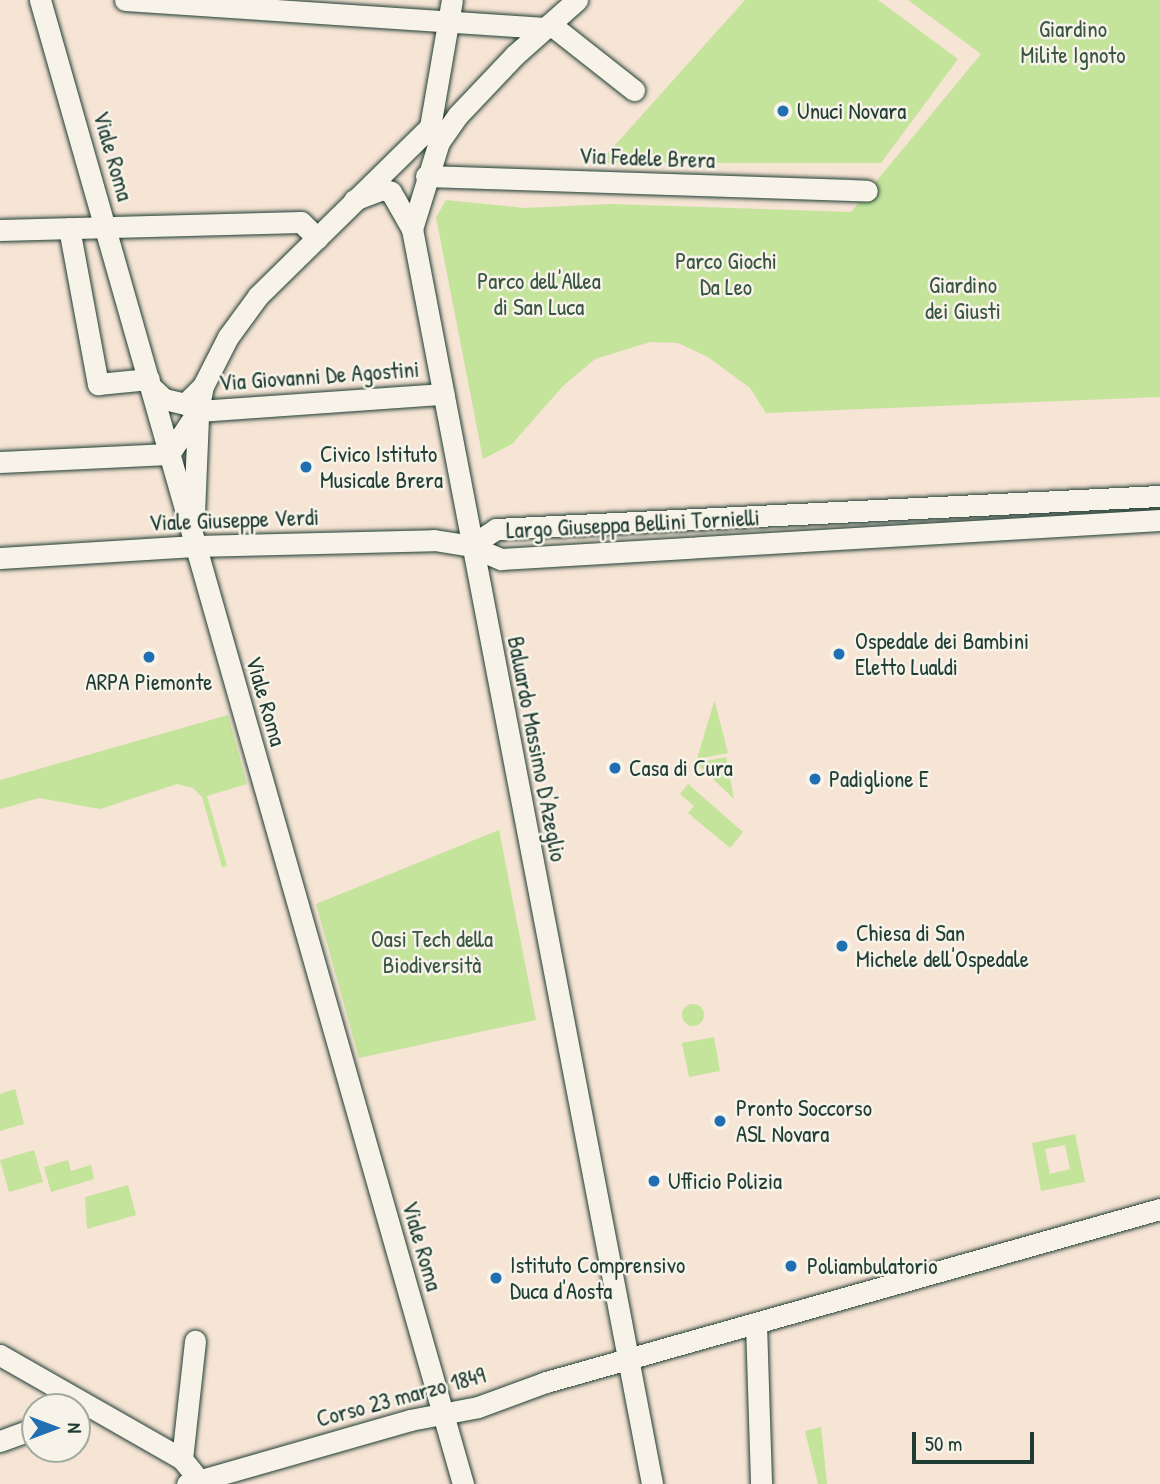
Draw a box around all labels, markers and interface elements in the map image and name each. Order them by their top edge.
park label: Giardino Milite Ignoto [1021,15,1125,69]
place label: Unuci Novara [797,97,906,125]
marker: Unuci Novara [775,103,791,119]
street label: Viale Roma [87,108,139,204]
street label: Via Fedele Brera [578,142,716,174]
park label: Parco Giochi Da Leo [675,247,777,301]
park label: Parco dell'Allea di San Luca [477,267,601,321]
park label: Giardino dei Giusti [925,271,1001,325]
street label: Via Giovanni De Agostini [218,355,420,397]
place label: Civico Istituto Musicale Brera [320,440,443,494]
marker: Civico Istituto Musicale Brera [298,459,314,475]
street label: Viale Giuseppe Verdi [148,503,320,537]
street label: Largo Giuseppa Bellini Tornielli [505,504,761,544]
place label: Ospedale dei Bambini Eletto Lualdi [855,627,1029,681]
street label: Baluardo Massimo D'Azeglio [502,634,572,864]
marker: Ospedale dei Bambini Eletto Lualdi [829,644,849,664]
marker: ARPA Piemonte [141,649,157,665]
street label: Viale Roma [240,653,292,749]
place label: ARPA Piemonte [86,668,212,696]
place label: Casa di Cura [629,754,733,782]
marker: Casa di Cura [607,760,623,776]
place label: Padiglione E [829,765,929,793]
marker: Padiglione E [807,771,823,787]
place label: Chiesa di San Michele dell'Ospedale [856,919,1029,973]
park label: Oasi Tech della Biodiversità [371,925,493,979]
marker: Chiesa di San Michele dell'Ospedale [834,938,850,954]
place label: Pronto Soccorso ASL Novara [736,1094,872,1148]
marker: Pronto Soccorso ASL Novara [710,1111,730,1131]
place label: Ufficio Polizia [668,1167,782,1195]
marker: Ufficio Polizia [646,1173,662,1189]
street label: Viale Roma [396,1198,448,1294]
place label: Istituto Comprensivo Duca d'Aosta [510,1251,685,1305]
place label: Poliambulatorio [807,1252,938,1280]
marker: Poliambulatorio [781,1256,801,1276]
marker: Istituto Comprensivo Duca d'Aosta [488,1270,504,1286]
street label: Corso 23 marzo 1849 [313,1361,489,1433]
north arrow [21,1393,91,1463]
scale bar [915,1418,1038,1462]
text: N [62,1423,88,1433]
text: 50 m [925,1429,962,1458]

